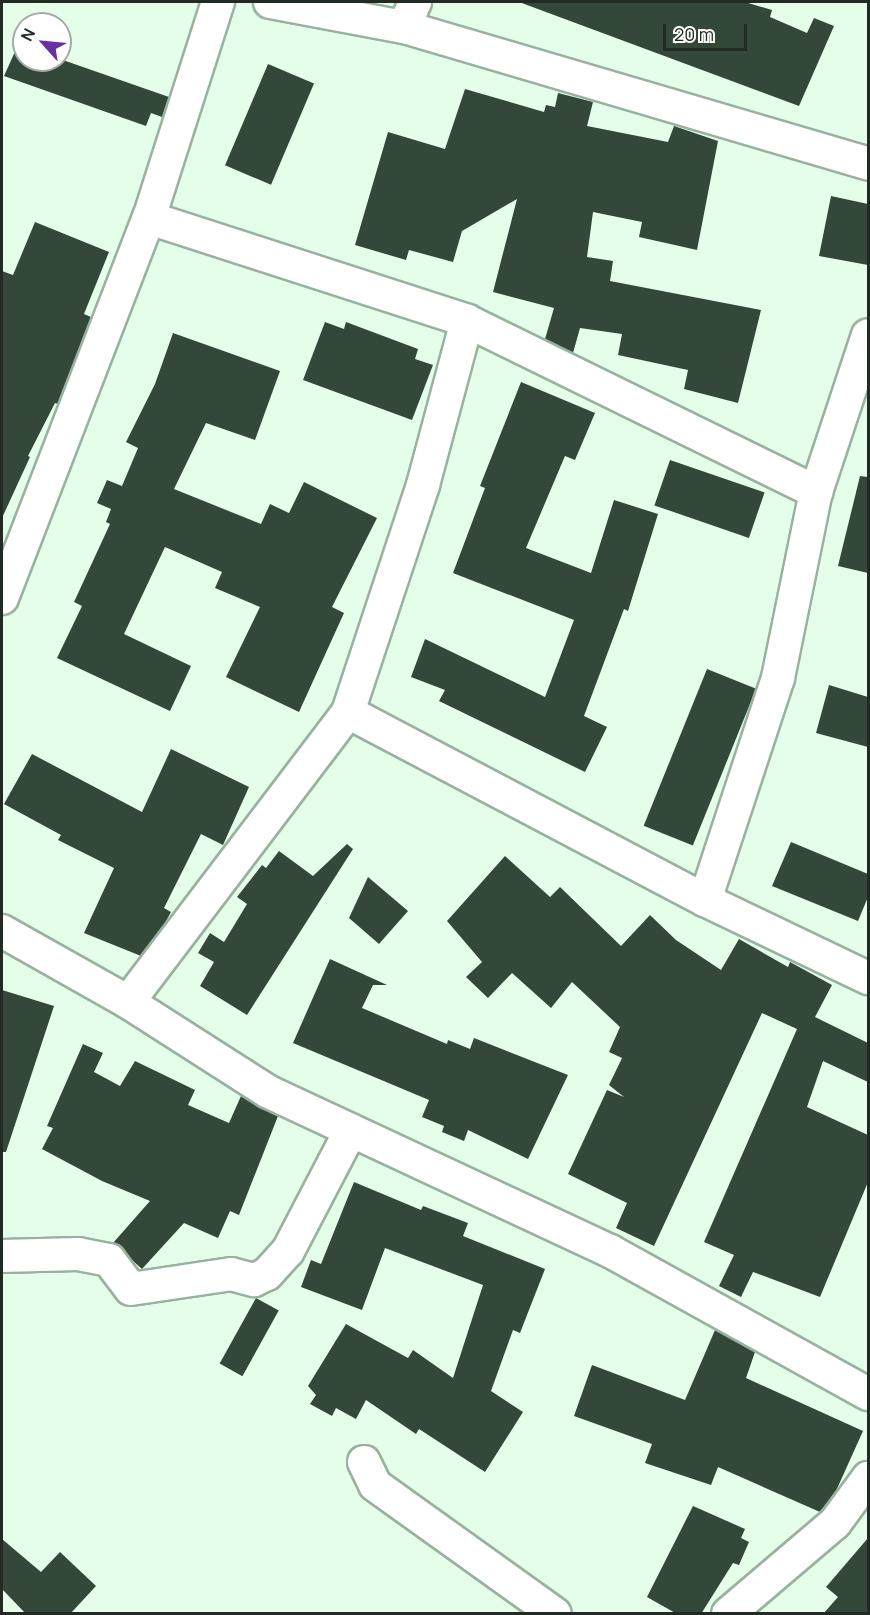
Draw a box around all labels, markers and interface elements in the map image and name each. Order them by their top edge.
north arrow [12,12,72,72]
scale bar [666,12,750,50]
text: 20 m [674,22,714,46]
text: N [15,25,40,45]

